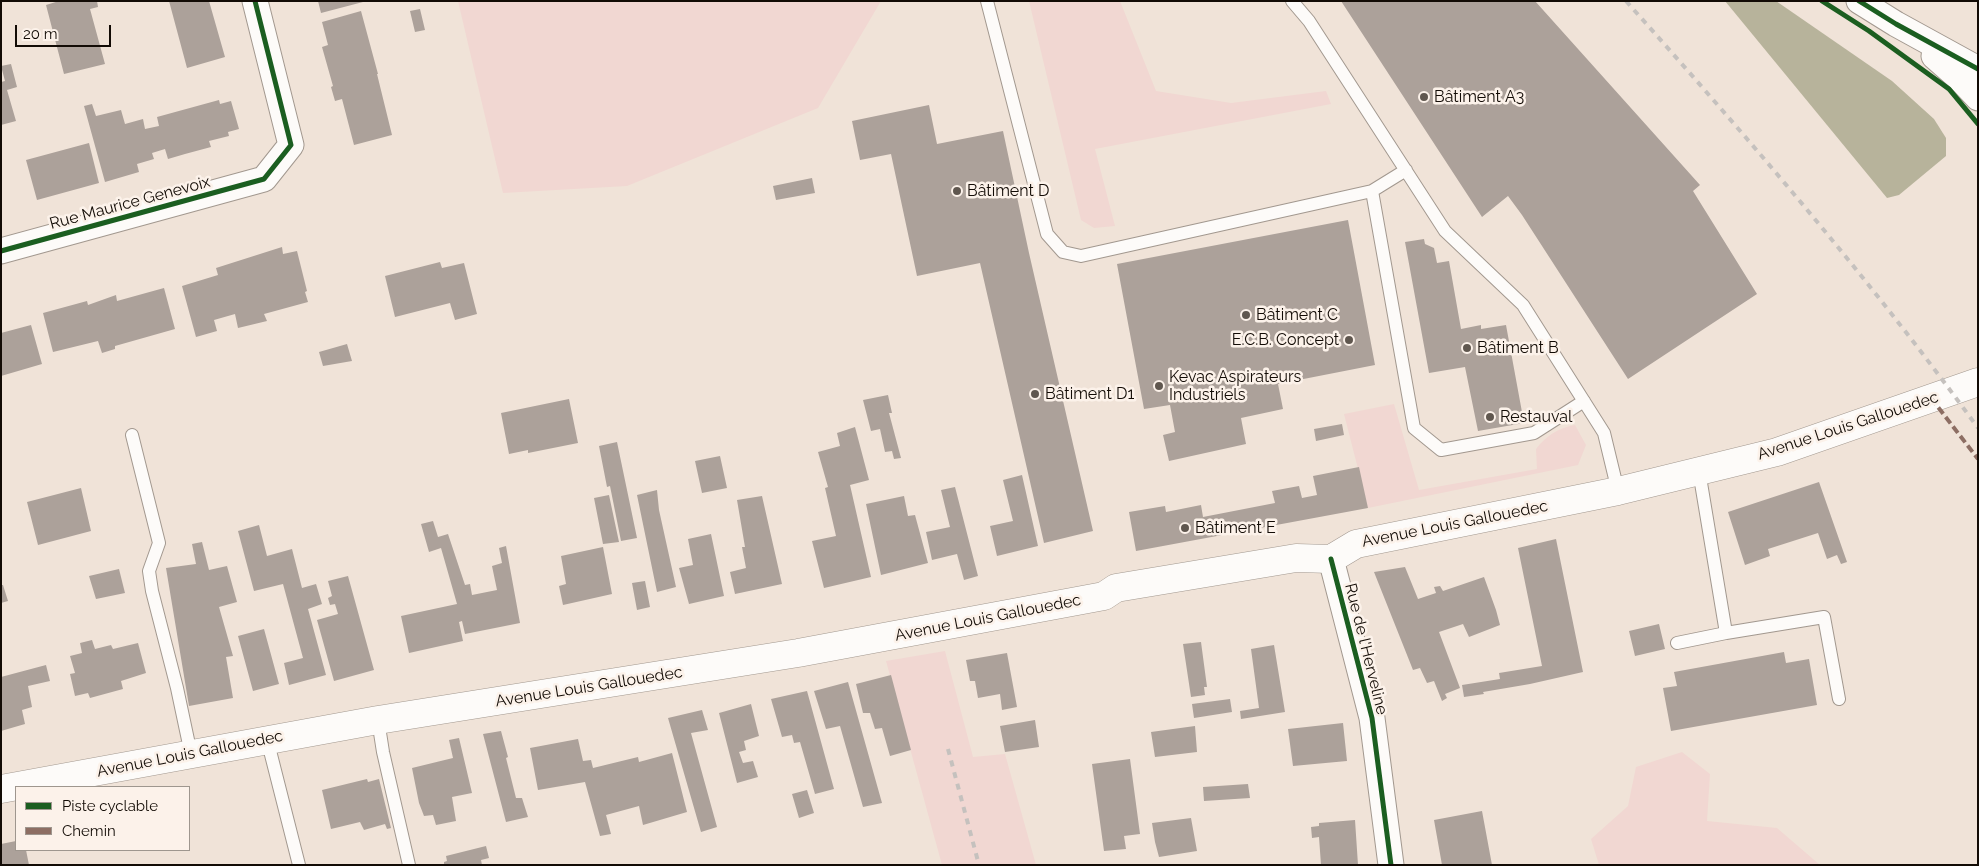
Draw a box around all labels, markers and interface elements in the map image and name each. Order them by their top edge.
scale bar [18,15,114,47]
text: 20 m [23,25,58,43]
place label: Bâtiment A3 [1434,87,1524,107]
marker: Bâtiment A3 [1418,91,1430,103]
street label: Rue Maurice Genevoix [48,172,212,234]
place label: Bâtiment D [967,181,1049,201]
marker: Bâtiment D [951,185,963,197]
place label: Bâtiment C [1256,305,1338,325]
marker: Bâtiment C [1240,309,1252,321]
place label: E.C.B. Concept [1232,330,1339,350]
marker: E.C.B. Concept [1343,334,1355,346]
place label: Bâtiment B [1477,338,1559,358]
marker: Bâtiment B [1461,342,1473,354]
place label: Kevac Aspirateurs Industriels [1169,367,1301,405]
marker: Kevac Aspirateurs Industriels [1153,380,1165,392]
place label: Bâtiment D1 [1045,384,1134,404]
marker: Bâtiment D1 [1029,388,1041,400]
street label: Avenue Louis Gallouedec [1755,388,1941,464]
place label: Restauval [1500,407,1572,427]
marker: Restauval [1484,411,1496,423]
street label: Avenue Louis Gallouedec [1360,497,1550,551]
place label: Bâtiment E [1195,518,1276,538]
marker: Bâtiment E [1179,522,1191,534]
street label: Rue de l'Herveline [1340,581,1392,717]
street label: Avenue Louis Gallouedec [893,591,1083,645]
street label: Avenue Louis Gallouedec [494,663,684,711]
street label: Avenue Louis Gallouedec [95,727,285,781]
legend [15,786,190,851]
text: Piste cyclable [62,797,158,815]
text: Chemin [62,822,116,840]

